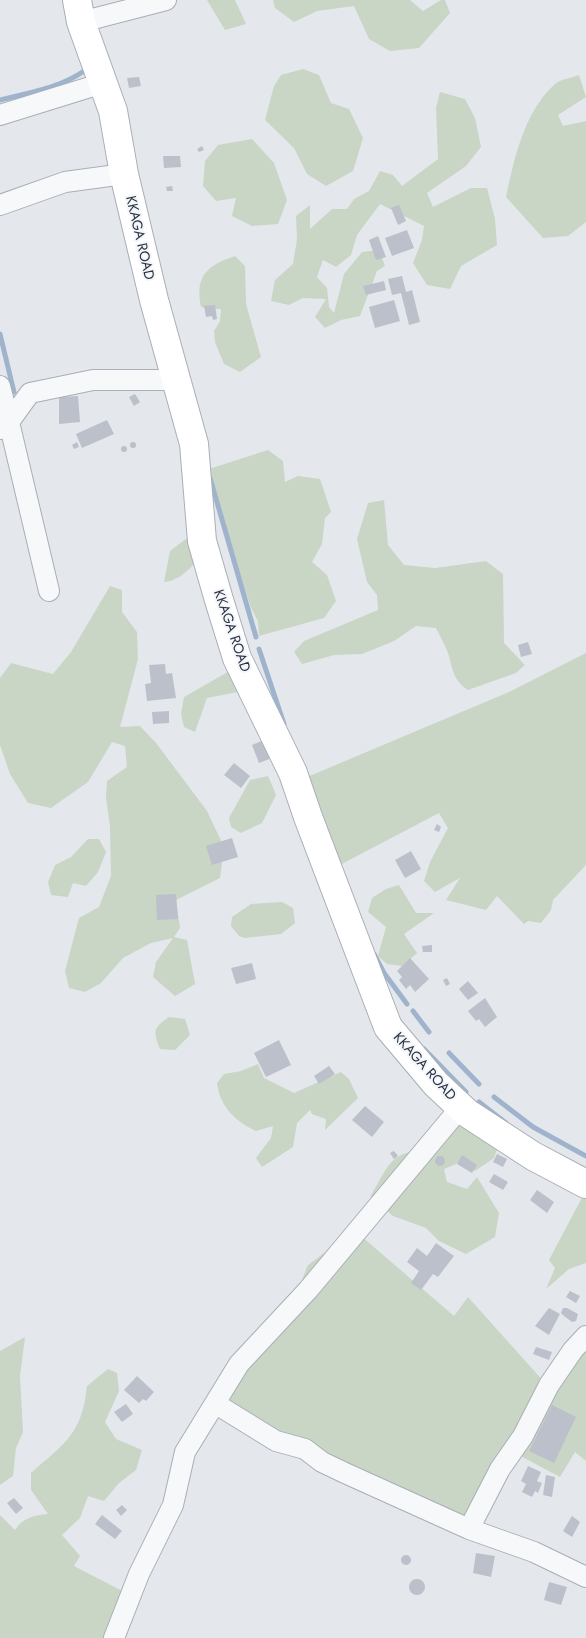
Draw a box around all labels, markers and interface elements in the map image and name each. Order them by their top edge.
street label: KKAGA ROAD [121,194,157,282]
street label: KKAGA ROAD [209,588,253,674]
street label: KKAGA ROAD [389,1030,459,1104]

